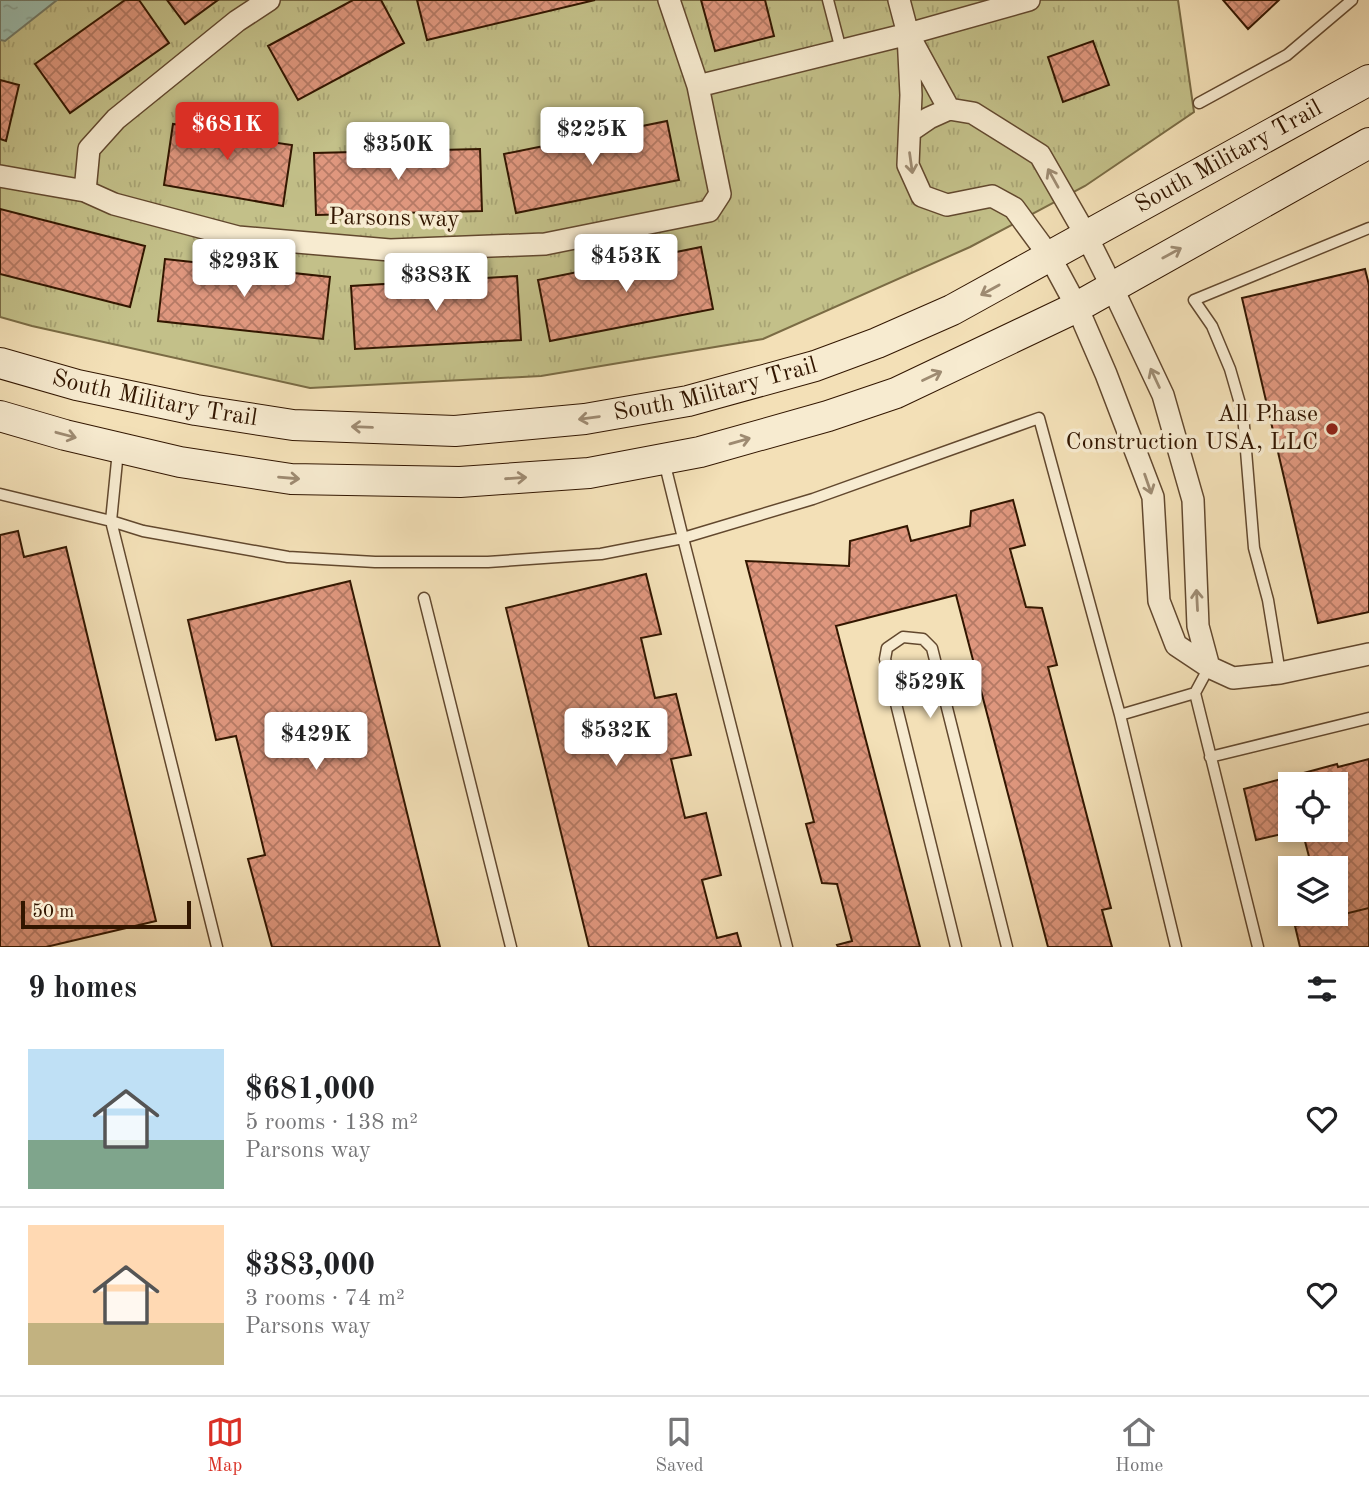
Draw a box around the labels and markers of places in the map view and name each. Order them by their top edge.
pin: $681K [178,102,276,162]
pin: $225K [543,108,641,167]
pin: $350K [349,122,447,182]
pin: $453K [577,234,675,294]
pin: $293K [195,240,293,299]
pin: $383K [387,254,485,313]
place label: All Phase Construction USA, LLC [1066,403,1318,455]
marker: All Phase Construction USA, LLC [1324,421,1340,437]
pin: $529K [881,660,979,720]
pin: $532K [567,708,665,768]
pin: $429K [267,712,365,772]

